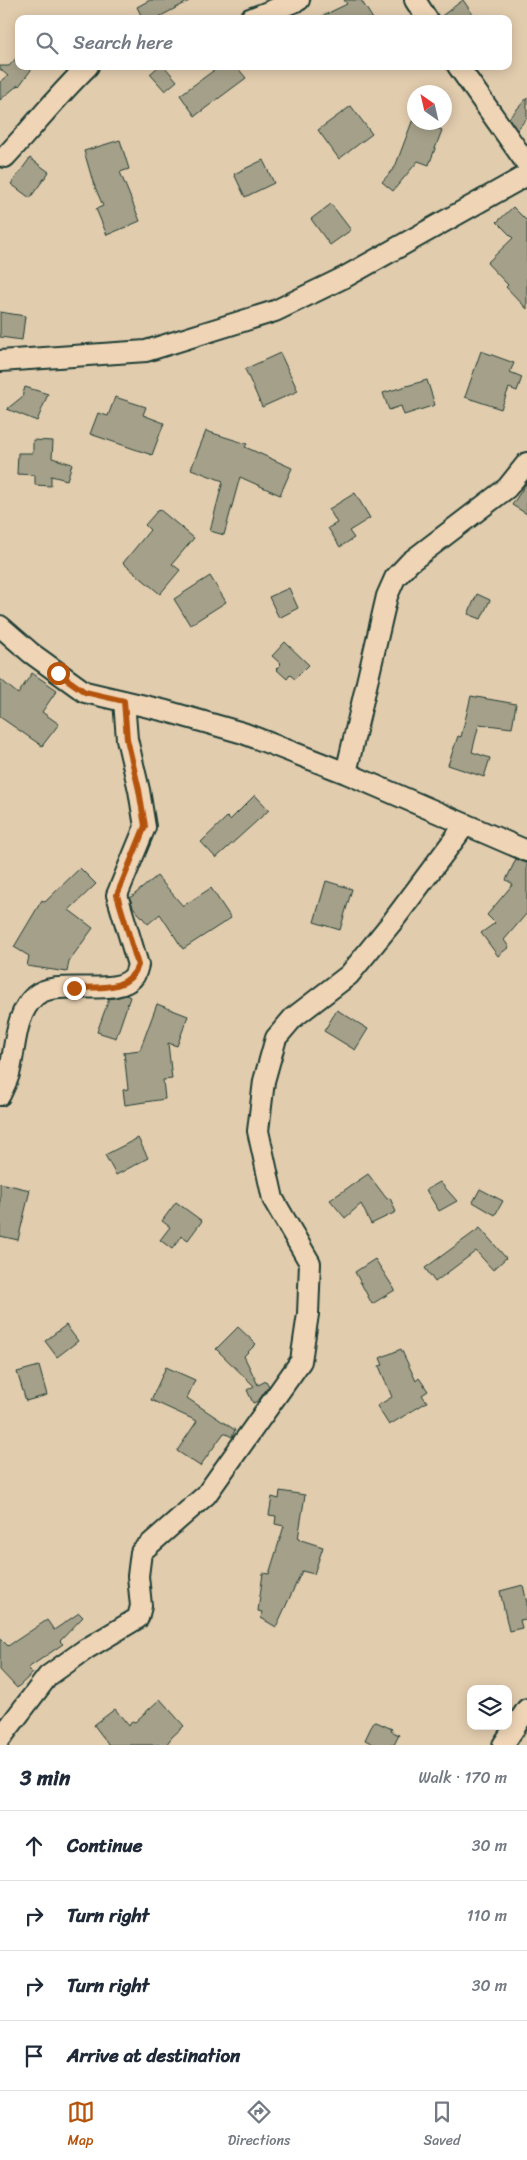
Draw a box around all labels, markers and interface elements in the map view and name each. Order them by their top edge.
search box [15,15,512,70]
text: Search here [73,26,173,59]
icon: search [33,29,61,57]
north arrow [407,85,452,130]
route start [47,662,70,685]
route end [63,977,86,1000]
map controls [467,1685,512,1730]
button: layers [467,1685,512,1730]
text: 3 min [20,1759,70,1797]
text: Walk · 170 m [418,1763,507,1792]
text: Continue [67,1829,143,1862]
text: 30 m [472,1831,507,1860]
icon: ahead [20,1832,48,1860]
text: Turn right [67,1899,149,1932]
text: 110 m [467,1901,507,1930]
icon: right [20,1902,48,1930]
text: Turn right [67,1969,149,2002]
text: 30 m [472,1971,507,2000]
icon: right [20,1972,48,2000]
text: Arrive at destination [67,2039,240,2072]
icon: arrive [20,2042,48,2070]
tab: Map [67,2098,95,2153]
tab: Directions [228,2098,290,2153]
tab: Saved [424,2098,460,2153]

